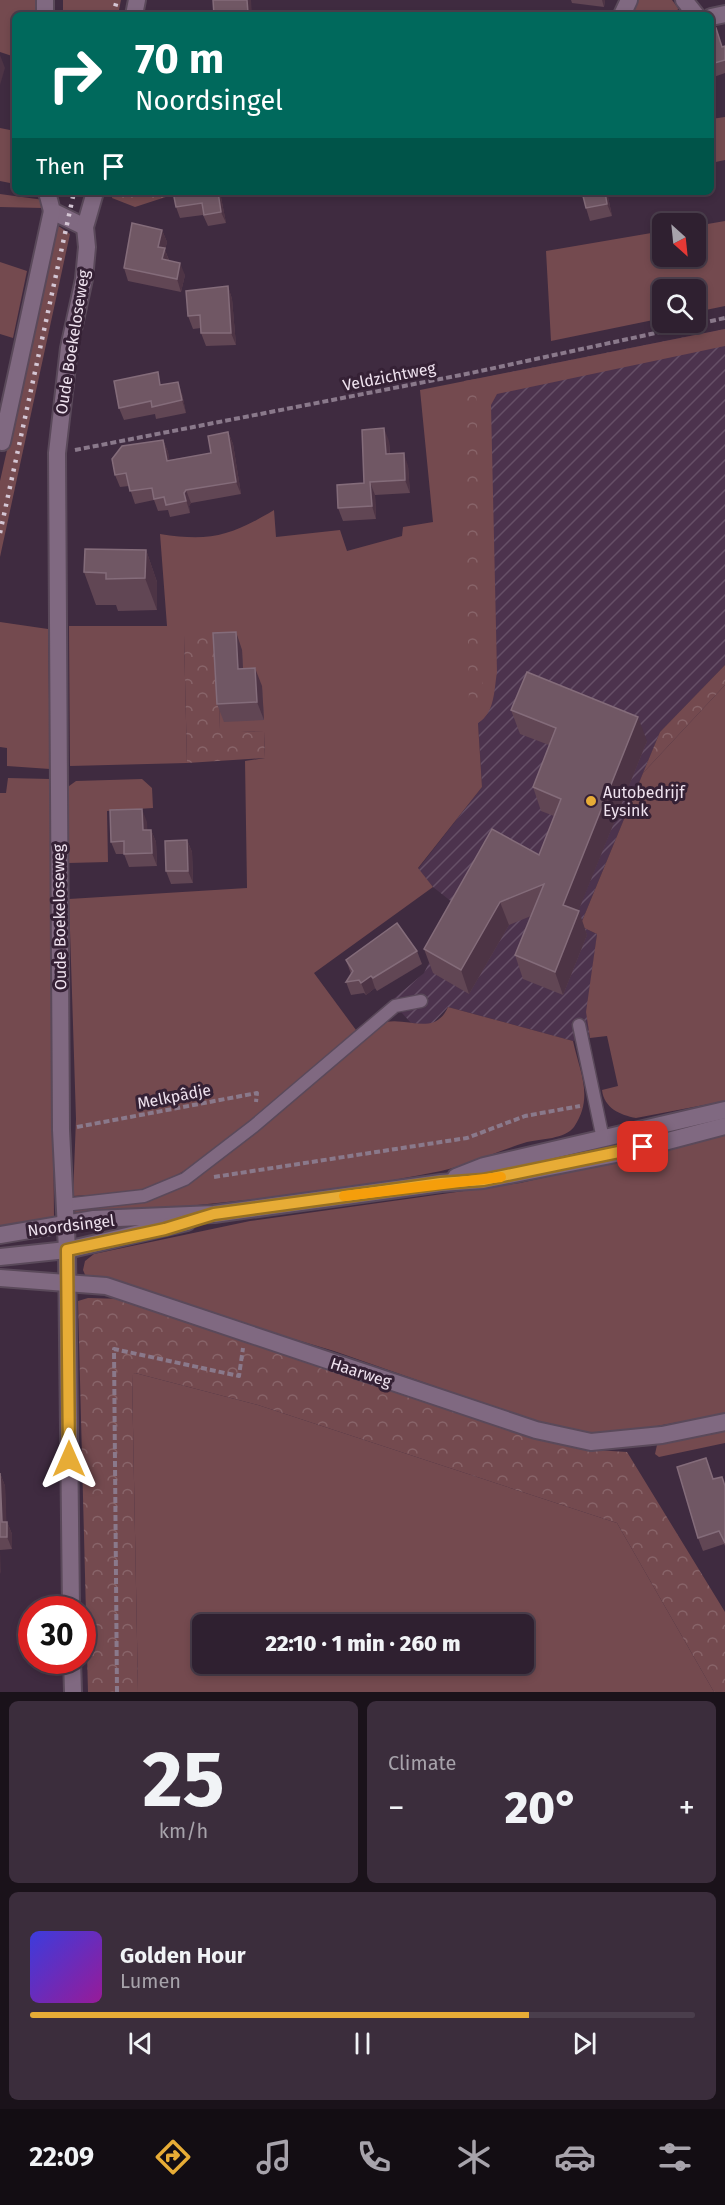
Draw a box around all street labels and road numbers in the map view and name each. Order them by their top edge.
street label: Oude Boekeloseweg [52,268,93,416]
street label: Veldzichtweg [341,358,438,395]
street label: Oude Boekeloseweg [49,843,70,990]
street label: Melkpâdje [136,1080,213,1113]
street label: Noordsingel [26,1211,116,1240]
street label: Haarweg [328,1354,394,1391]

